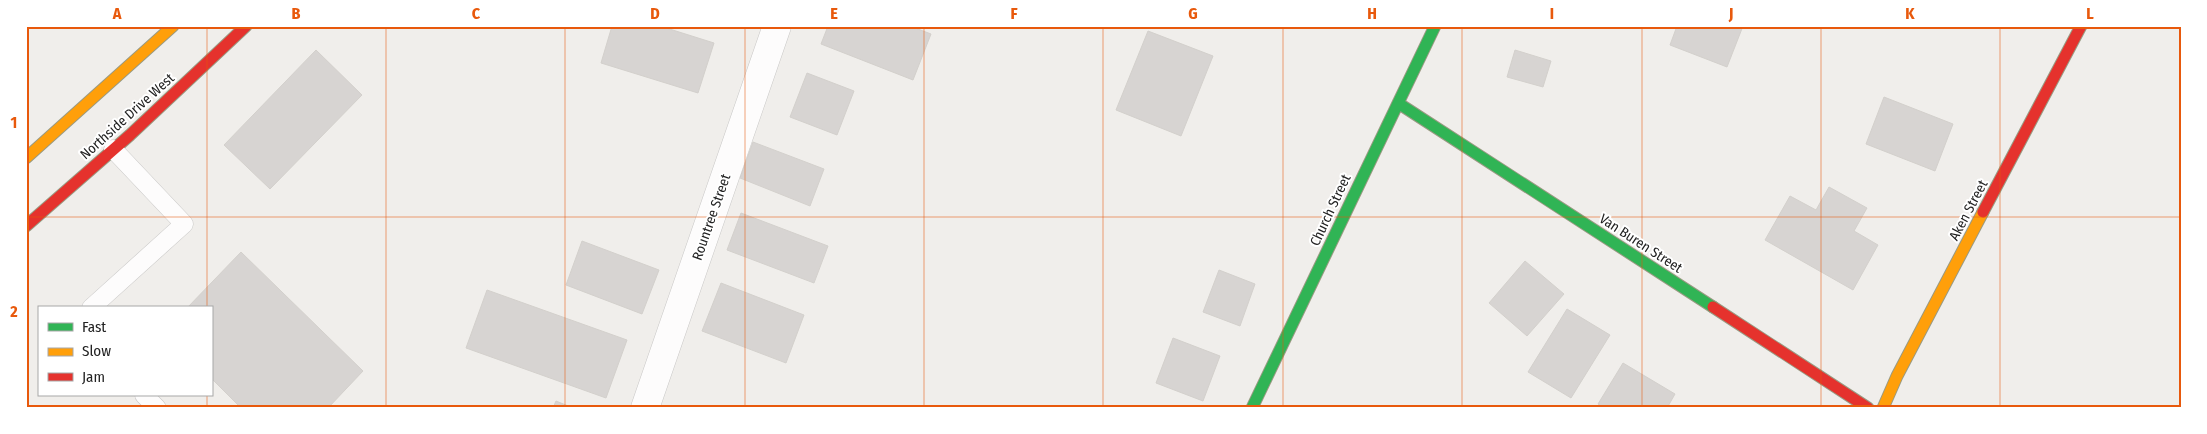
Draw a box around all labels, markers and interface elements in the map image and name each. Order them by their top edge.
text: A [112,4,122,23]
text: B [292,4,301,23]
text: C [472,4,481,23]
text: D [650,4,660,23]
text: E [830,4,838,23]
text: F [1010,4,1018,23]
text: G [1188,4,1198,23]
text: H [1367,4,1377,23]
text: I [1550,4,1554,23]
text: J [1728,4,1733,23]
text: K [1905,4,1915,23]
text: L [2086,4,2094,23]
street label: Northside Drive West [77,69,178,163]
text: 1 [11,113,17,132]
street label: Rountree Street [689,171,734,263]
street label: Church Street [1306,171,1355,249]
street label: Aken Street [1945,177,1992,243]
street label: Van Buren Street [1596,210,1686,277]
text: 2 [9,302,18,321]
legend [38,306,212,396]
text: Fast [82,318,106,336]
text: Slow [82,342,111,360]
text: Jam [82,368,105,386]

